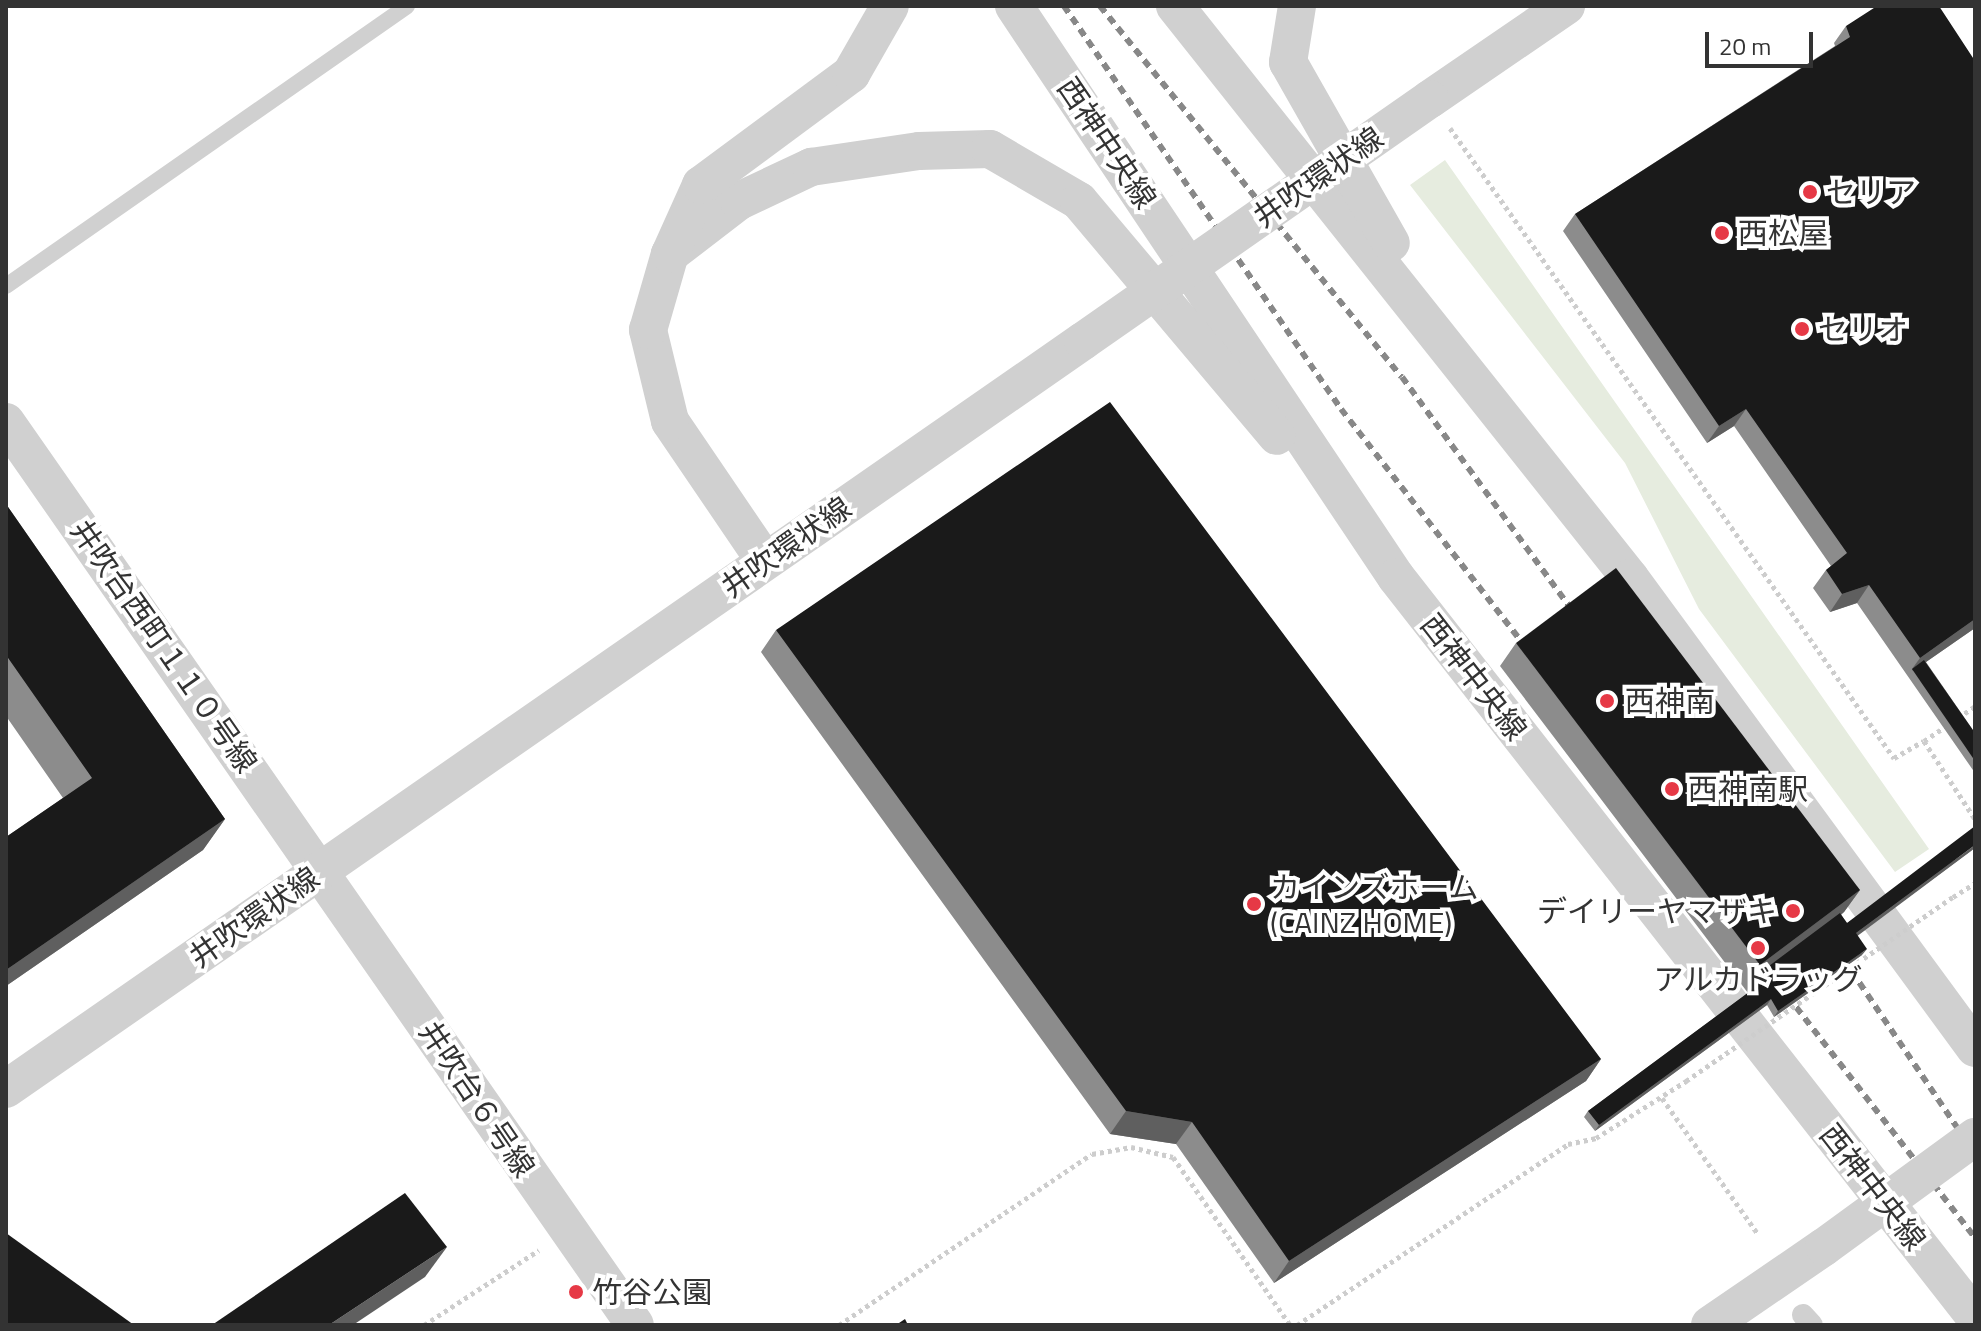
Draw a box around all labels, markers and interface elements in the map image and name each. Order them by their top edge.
scale bar [1709,16,1817,66]
text: 20 m [1719,28,1771,64]
street label: 西神中央線 [1050,71,1164,215]
street label: 井吹環状線 [1246,119,1390,235]
place label: セリア [1826,174,1916,210]
marker: セリア [1801,183,1819,201]
place label: 西松屋 [1738,215,1828,251]
marker: 西松屋 [1713,224,1731,242]
place label: セリオ [1818,311,1908,347]
marker: セリオ [1793,320,1811,338]
street label: 井吹環状線 [714,489,858,605]
street label: 井吹台西町１１０号線 [63,513,265,779]
street label: 西神中央線 [1414,607,1534,747]
place label: 西神南 [1625,683,1715,719]
marker: 西神南 [1596,690,1618,712]
place label: 西神南駅 [1688,771,1808,807]
marker: 西神南駅 [1663,780,1681,798]
street label: 井吹環状線 [182,859,326,975]
place label: カインズホーム (CAINZ HOME) [1270,869,1480,940]
place label: デイリーヤマザキ [1537,893,1777,929]
marker: カインズホーム (CAINZ HOME) [1245,895,1263,913]
marker: デイリーヤマザキ [1784,902,1802,920]
marker: アルカドラッグ [1749,939,1767,957]
place label: アルカドラッグ [1653,961,1863,997]
street label: 井吹台６号線 [412,1014,542,1184]
street label: 西神中央線 [1813,1117,1933,1257]
place label: 竹谷公園 [592,1274,712,1310]
marker: 竹谷公園 [567,1283,585,1301]

